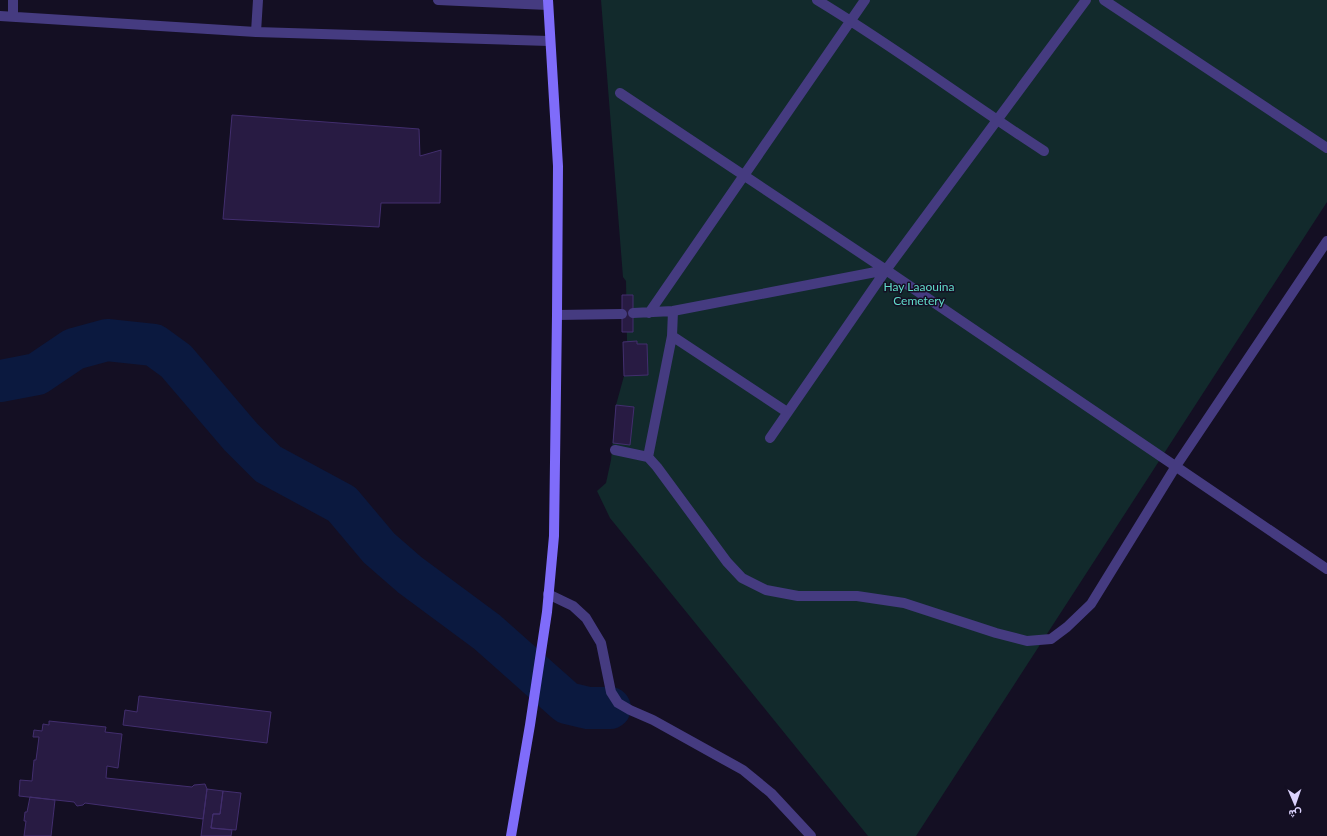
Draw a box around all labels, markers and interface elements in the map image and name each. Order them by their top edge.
park label: Hay Laaouina Cemetery [884,279,954,308]
north arrow [1275,784,1315,824]
text: ش [1288,807,1302,821]

